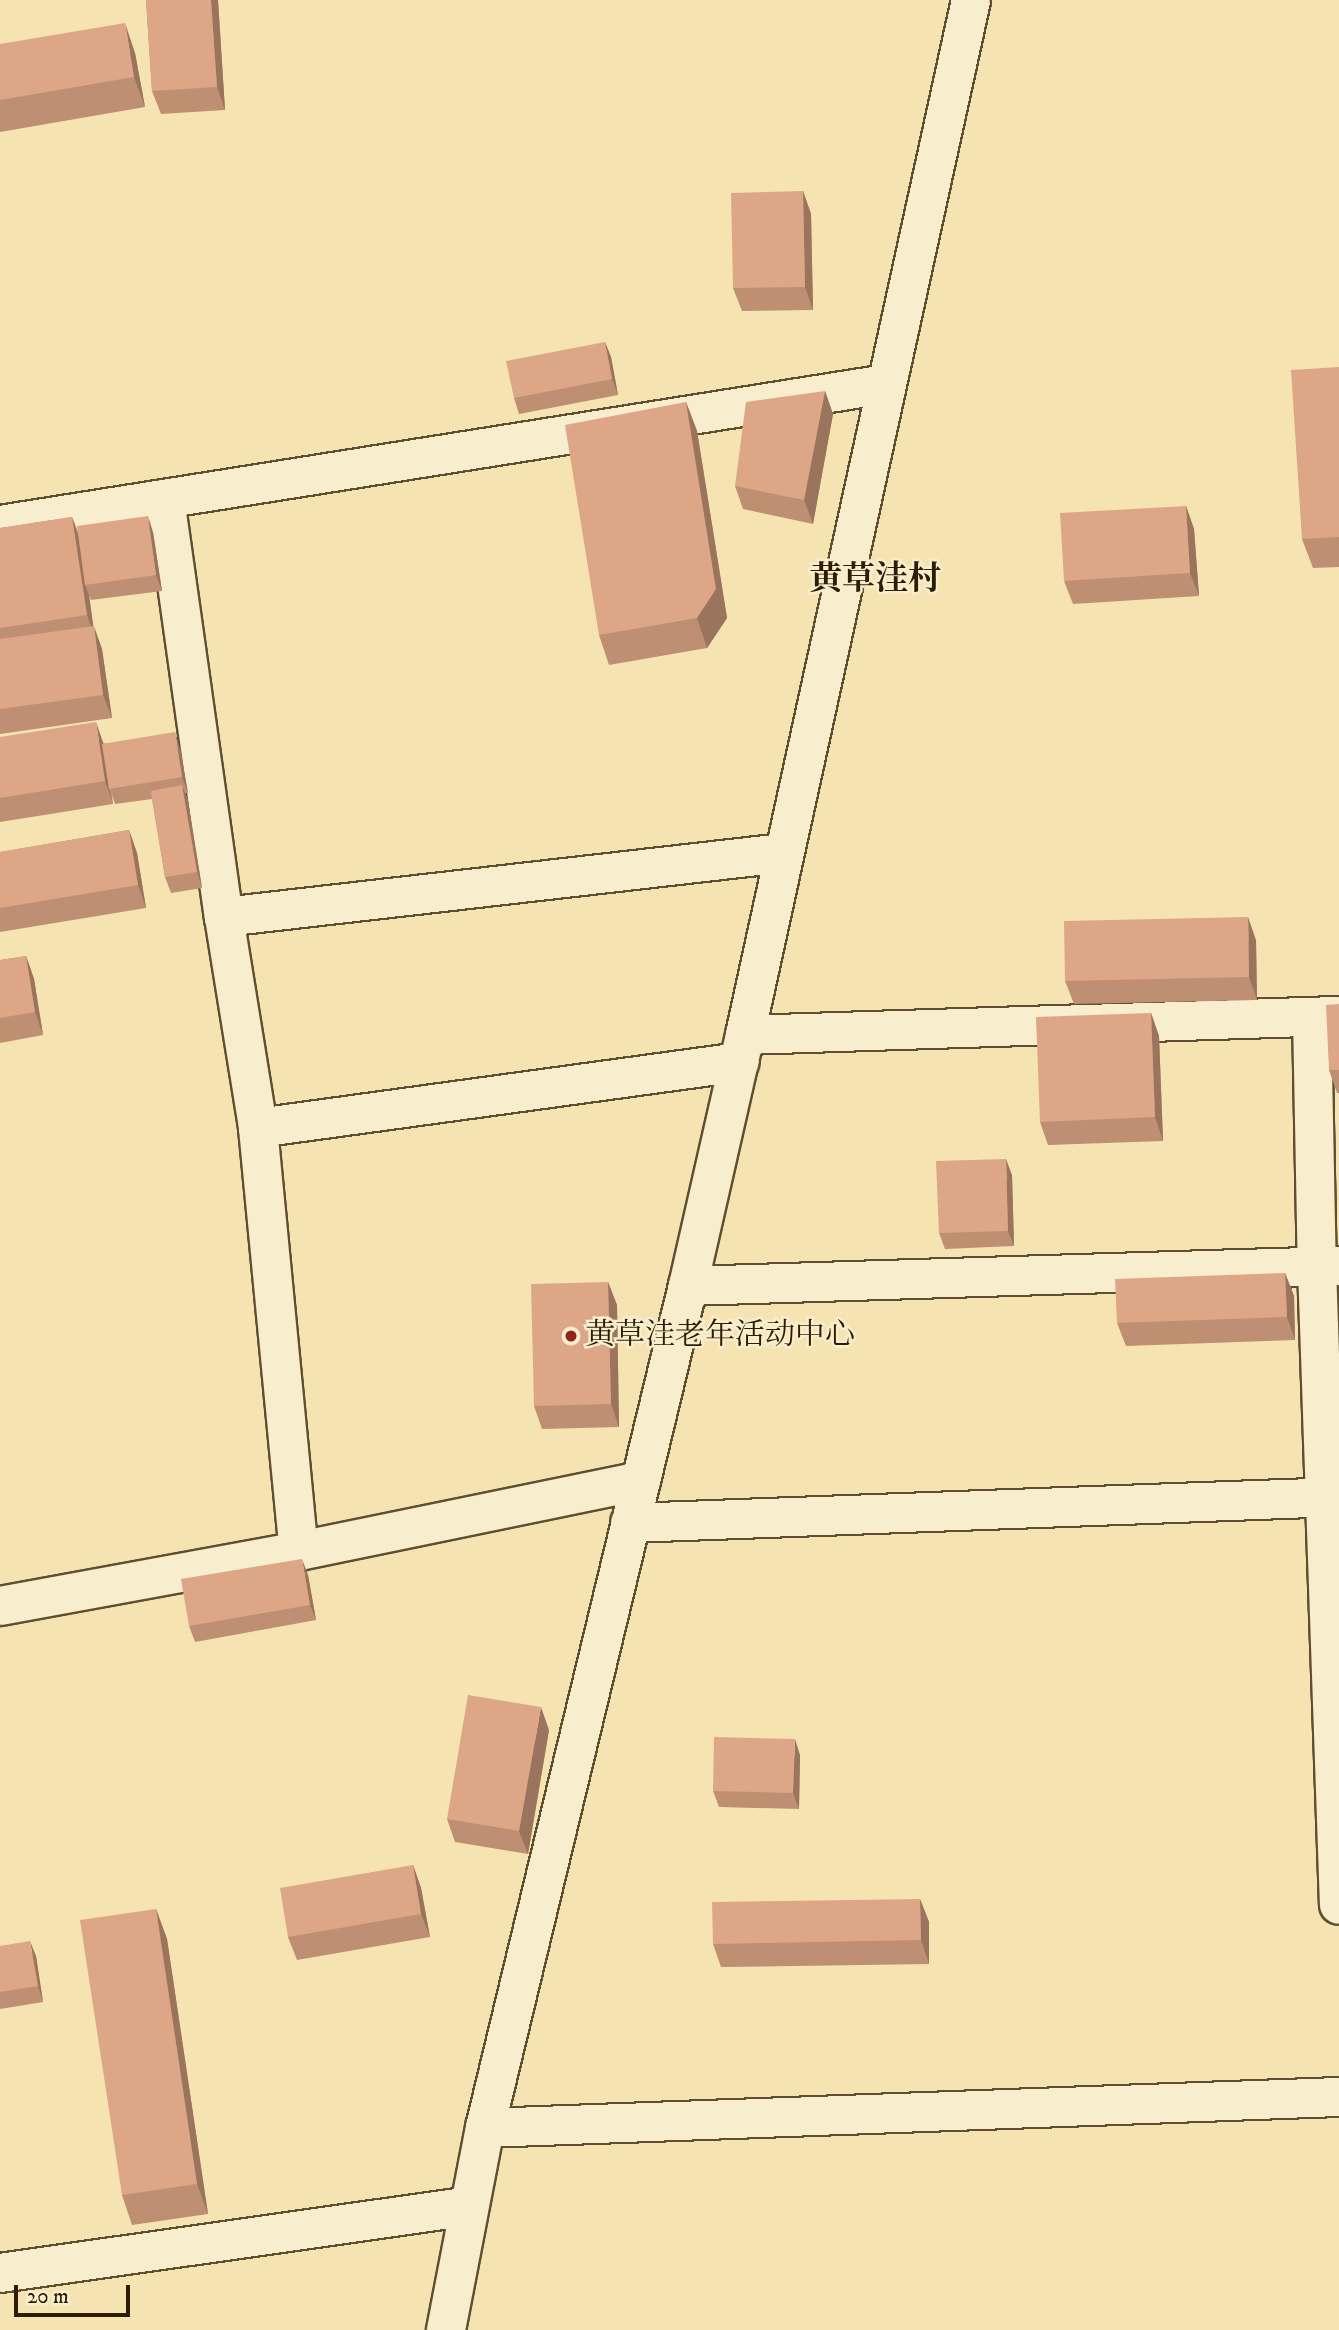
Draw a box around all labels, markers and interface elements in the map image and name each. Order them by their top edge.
district label: 黄草洼村 [809,560,941,600]
place label: 黄草洼老年活动中心 [585,1318,855,1354]
marker: 黄草洼老年活动中心 [563,1328,579,1344]
scale bar [18,2270,133,2314]
text: 20 m [27,2284,69,2310]

